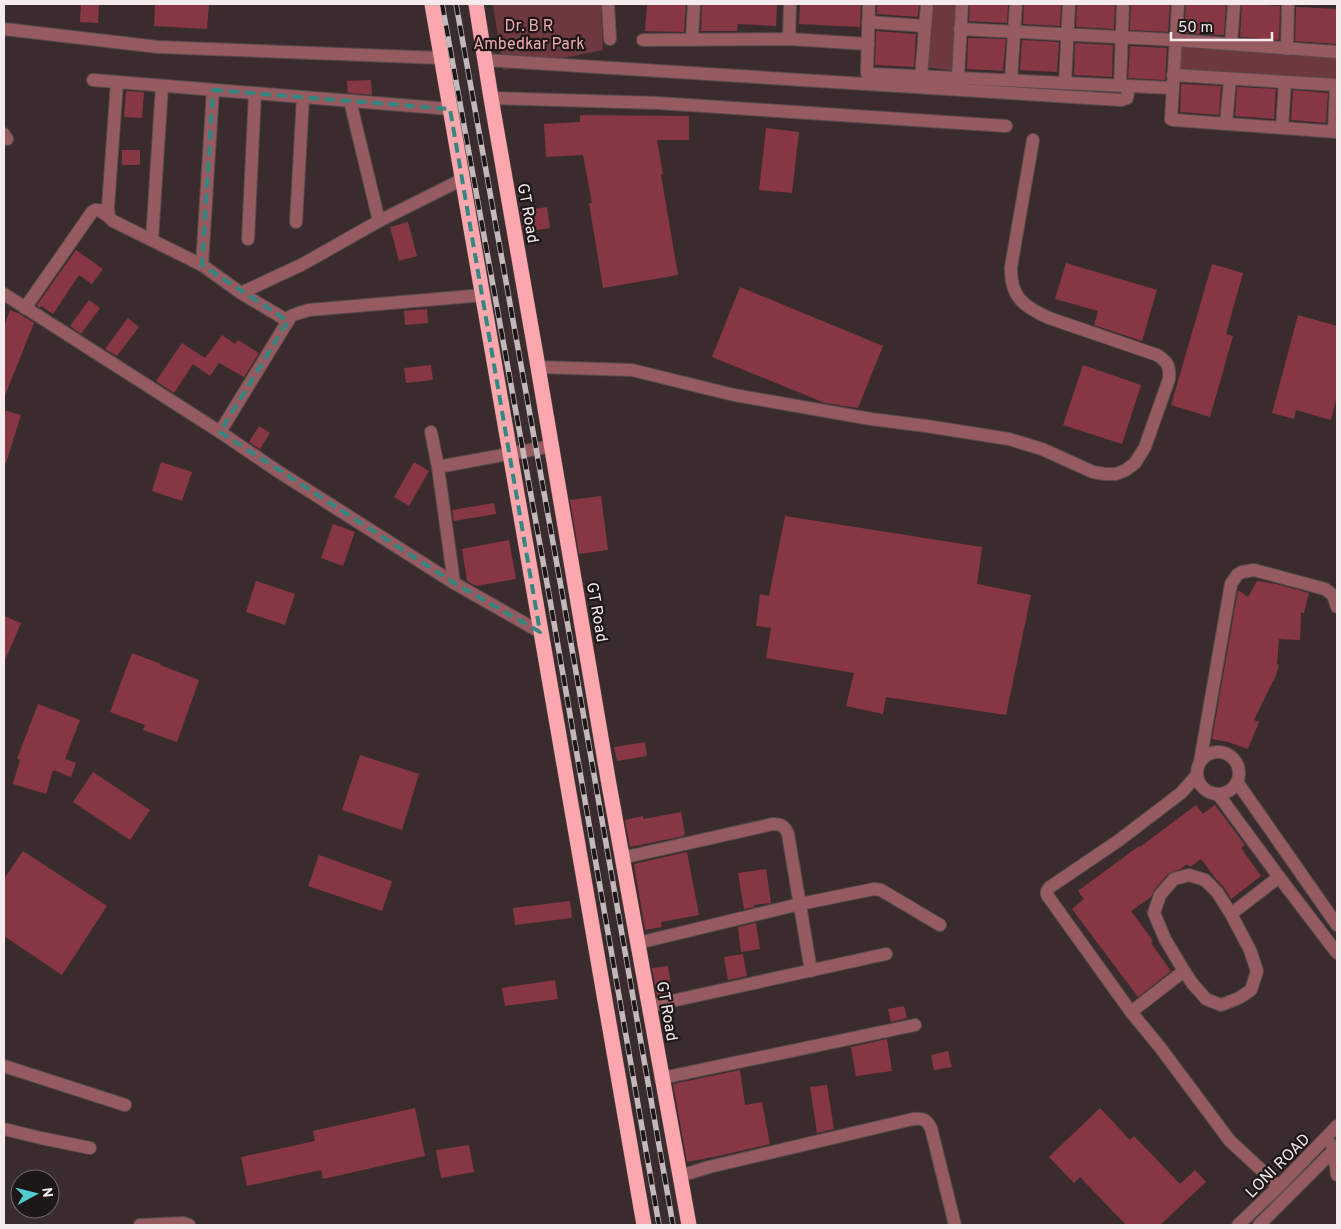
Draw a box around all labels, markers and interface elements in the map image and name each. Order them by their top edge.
scale bar [1171,10,1272,42]
park label: Dr. B R Ambedkar Park [473,17,585,55]
text: 50 m [1178,19,1213,38]
street label: GT Road [512,182,542,245]
street label: GT Road [581,581,611,644]
street label: GT Road [651,980,681,1043]
street label: LONI ROAD [1242,1130,1315,1203]
north arrow [10,1169,60,1219]
text: N [37,1187,55,1199]

